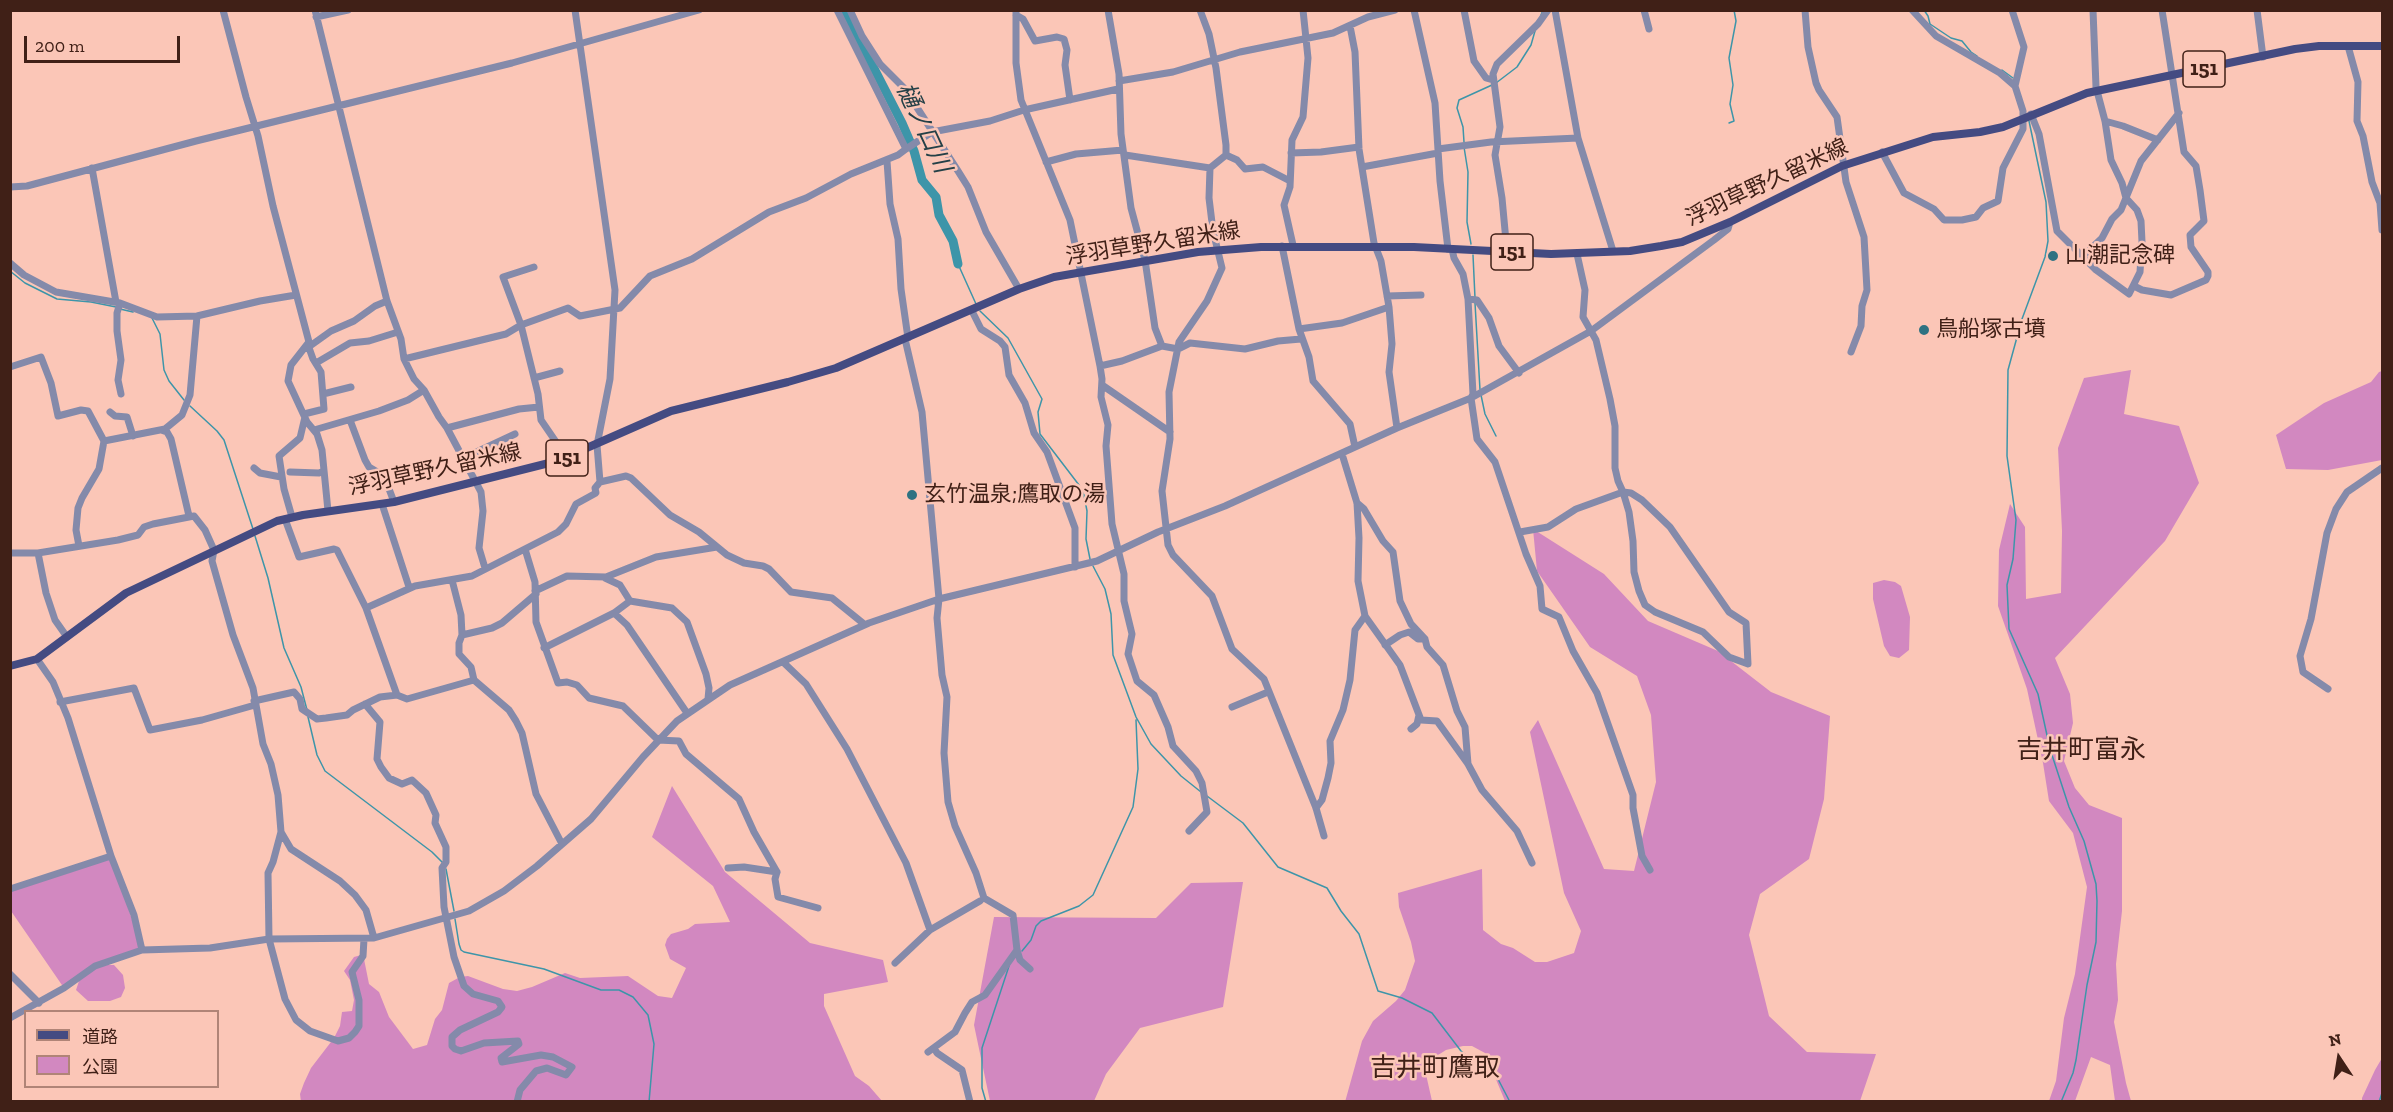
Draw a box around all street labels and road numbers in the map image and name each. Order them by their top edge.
road number: 151 [2183,51,2225,87]
street label: 浮羽草野久留米線 [1682,134,1852,232]
street label: 浮羽草野久留米線 [1064,217,1242,271]
road number: 151 [1491,234,1533,270]
street label: 浮羽草野久留米線 [346,439,524,501]
road number: 151 [546,440,588,476]

